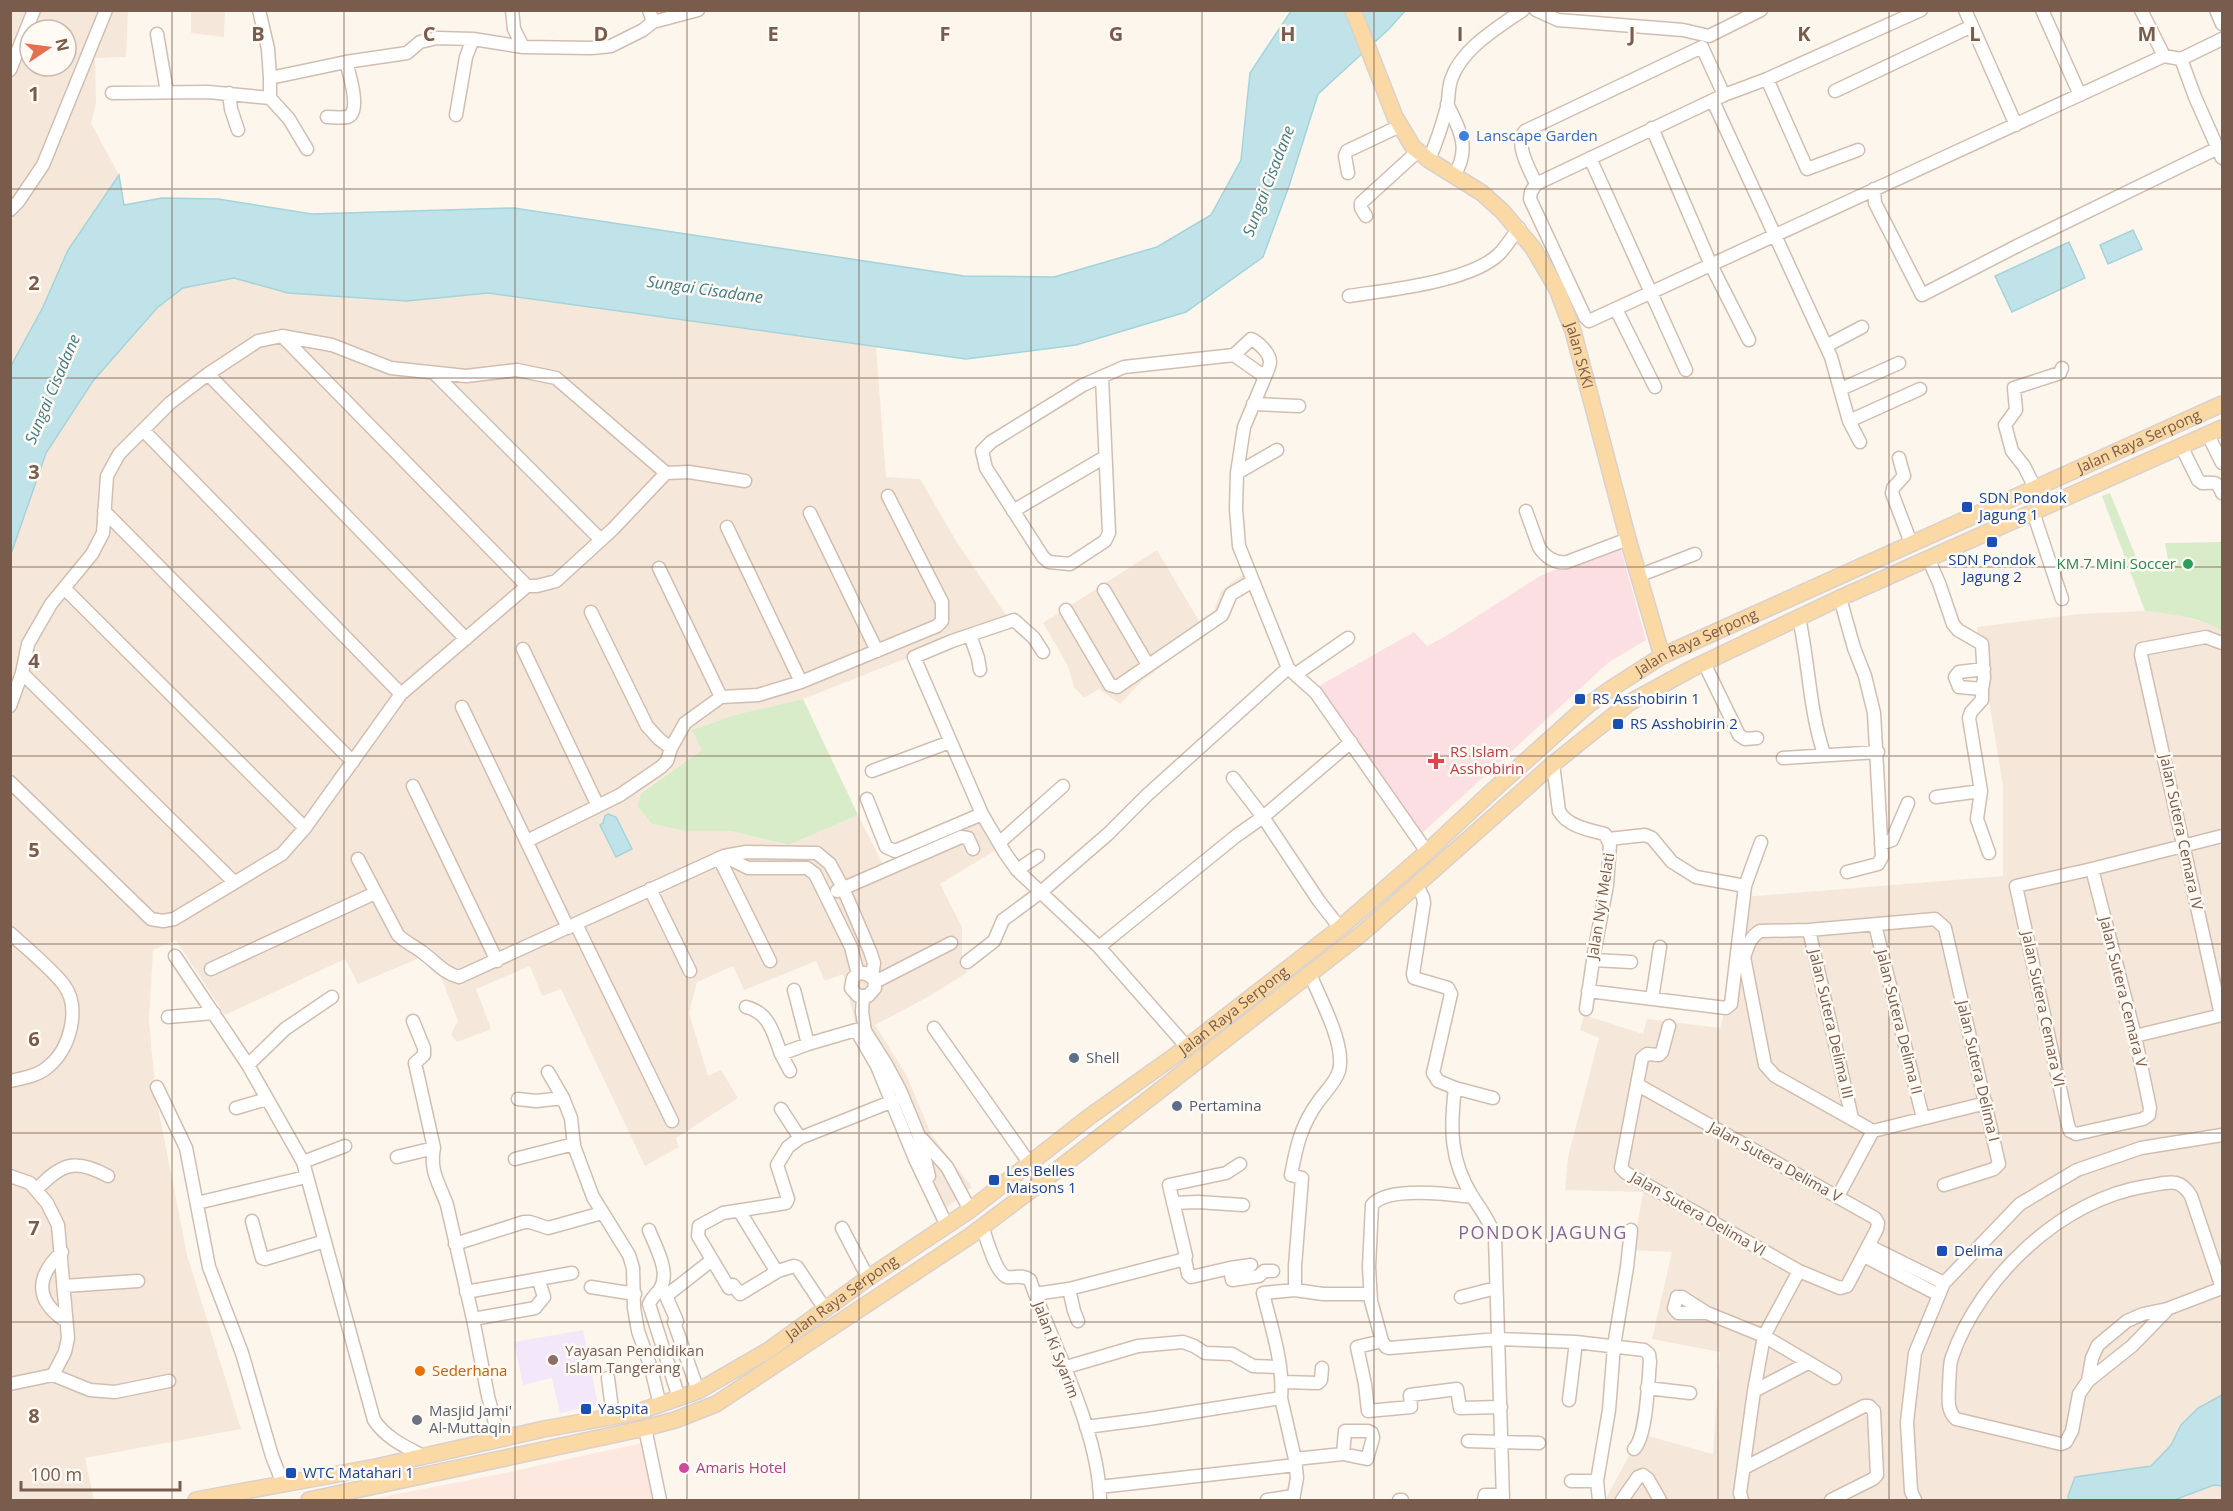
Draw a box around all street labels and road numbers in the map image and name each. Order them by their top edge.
street label: Jalan SKKI [1561,317,1599,391]
street label: Jalan Raya Serpong [2072,404,2204,478]
street label: Jalan Raya Serpong [1629,603,1760,681]
street label: Jalan Sutera Cemara IV [2155,750,2208,912]
street label: Jalan Nyi Melati [1581,851,1618,962]
street label: Jalan Sutera Cemara V [2095,912,2152,1069]
street label: Jalan Sutera Cemara VI [2017,927,2070,1089]
street label: Jalan Sutera Delima III [1805,945,1859,1100]
street label: Jalan Sutera Delima II [1872,945,1928,1096]
street label: Jalan Raya Serpong [1173,961,1292,1060]
street label: Jalan Sutera Delima I [1953,996,2005,1143]
street label: Jalan Sutera Delima V [1704,1115,1846,1206]
street label: Jalan Sutera Delima VI [1625,1165,1770,1260]
street label: Jalan Raya Serpong [779,1250,901,1345]
street label: Jalan Ki Syarim [1029,1296,1085,1401]

